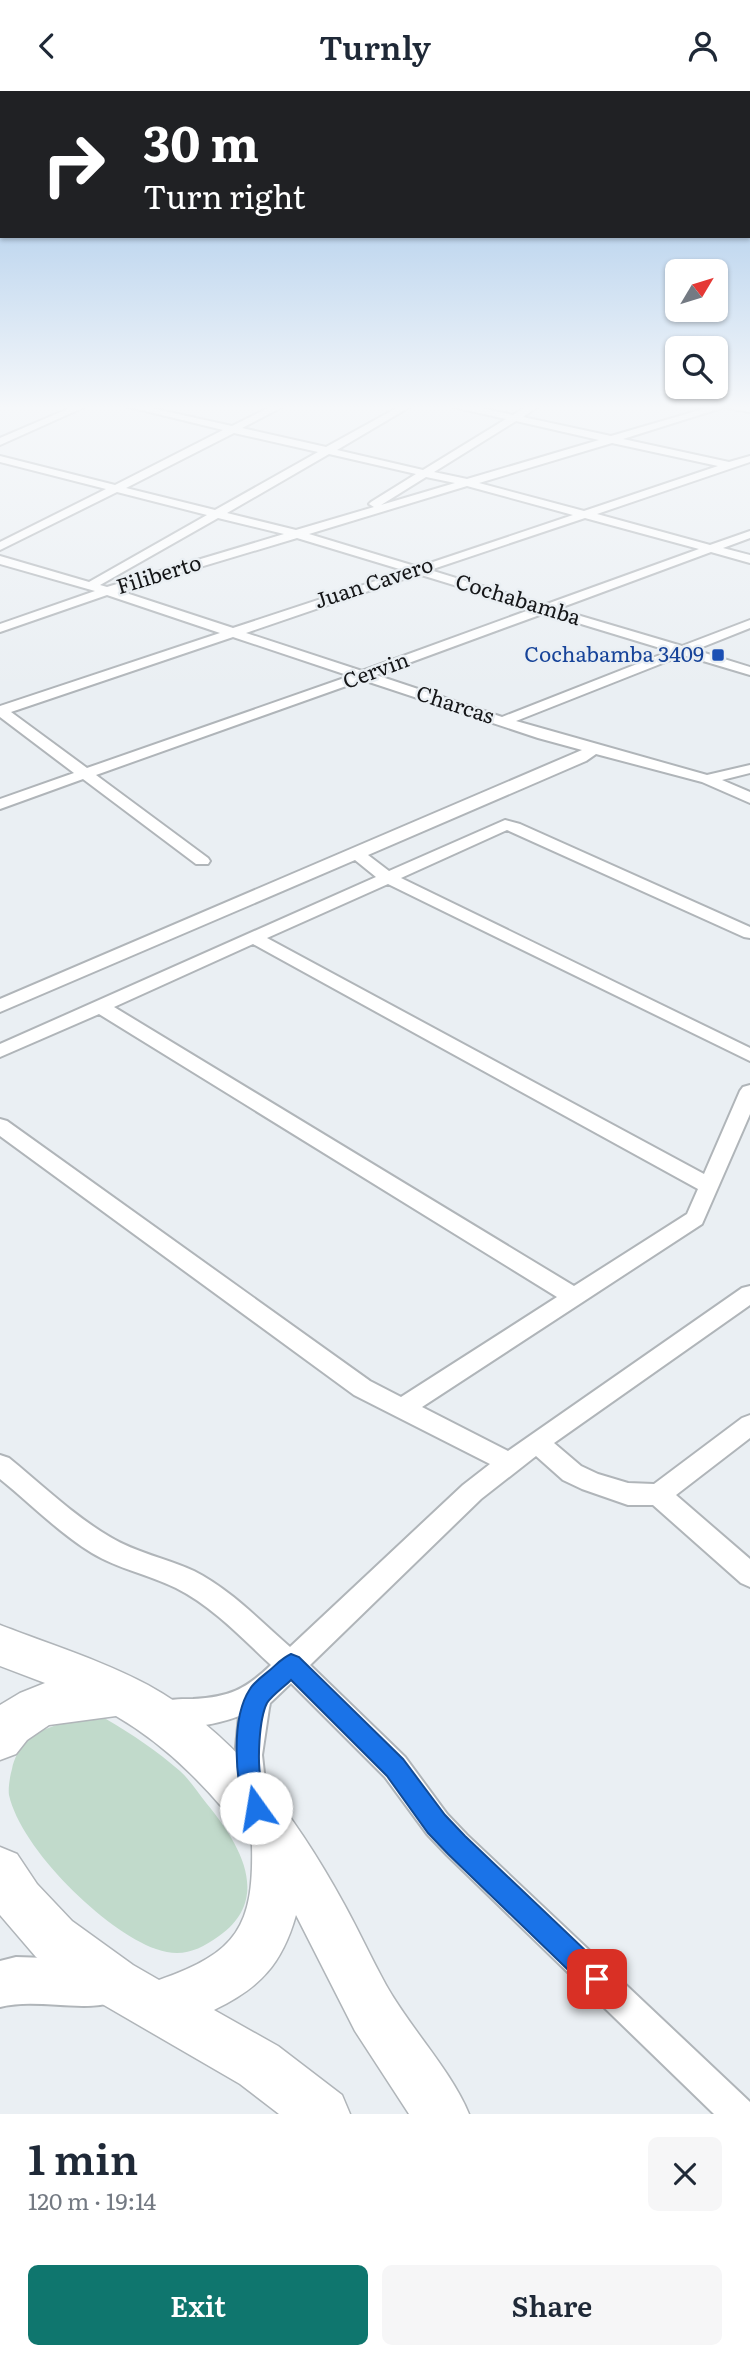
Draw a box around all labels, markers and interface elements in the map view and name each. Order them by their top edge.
text: Turnly [319,22,431,70]
icon: back [28,27,66,65]
icon: person [684,27,722,65]
text: 30 m [143,104,259,177]
icon: right [28,119,119,210]
text: Turn right [143,171,305,219]
north arrow [665,259,728,322]
map controls [665,259,728,399]
button: search [665,336,728,399]
street label: Filiberto [112,545,205,600]
street label: Juan Cavero [310,547,437,614]
street label: Cochabamba [452,564,586,632]
place label: Cochabamba 3409 [524,637,704,668]
street label: Cervin [338,642,413,695]
marker: Cochabamba 3409 [710,647,726,663]
street label: Charcas [413,675,499,730]
position arrow [219,1771,293,1845]
pin [567,1949,627,2009]
icon: arrive [578,1960,616,1998]
text: 1 min [28,2126,138,2188]
button: close [648,2137,722,2211]
text: 120 m · 19:14 [28,2183,156,2217]
button: Exit [28,2265,368,2345]
button: Share [382,2265,722,2345]

